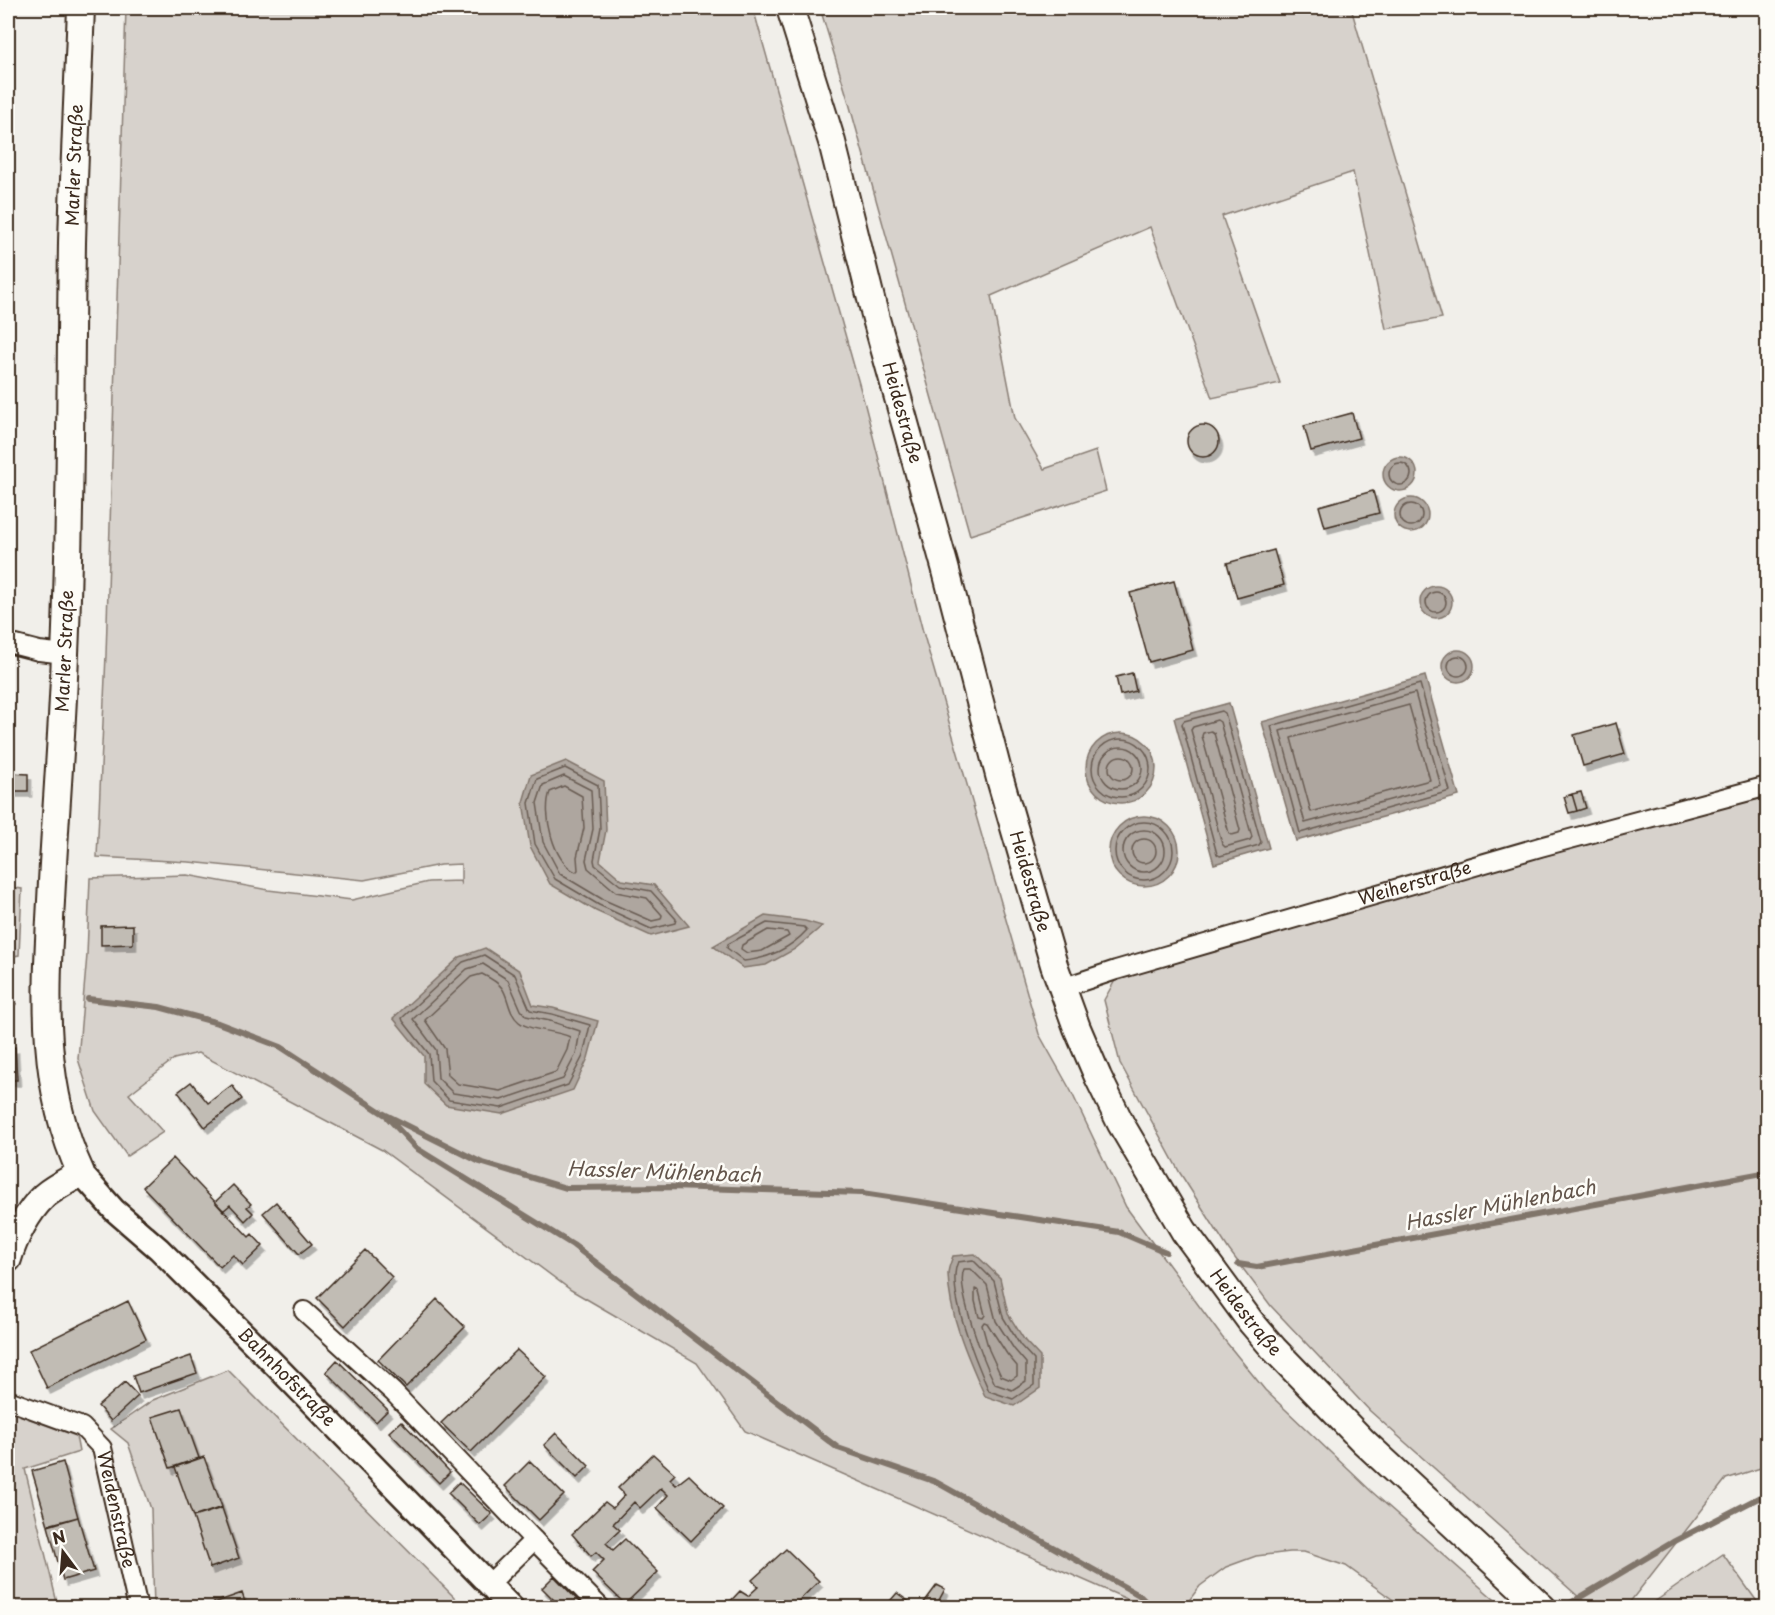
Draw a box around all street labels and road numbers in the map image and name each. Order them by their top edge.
street label: Marler Straße [57,103,89,226]
street label: Heidestraße [877,358,930,466]
street label: Marler Straße [47,590,79,713]
street label: Heidestraße [1004,827,1059,935]
street label: Weiherstraße [1355,853,1474,911]
street label: Heidestraße [1204,1262,1289,1362]
street label: Bahnhofstraße [232,1320,343,1432]
street label: Weidenstraße [91,1448,144,1571]

